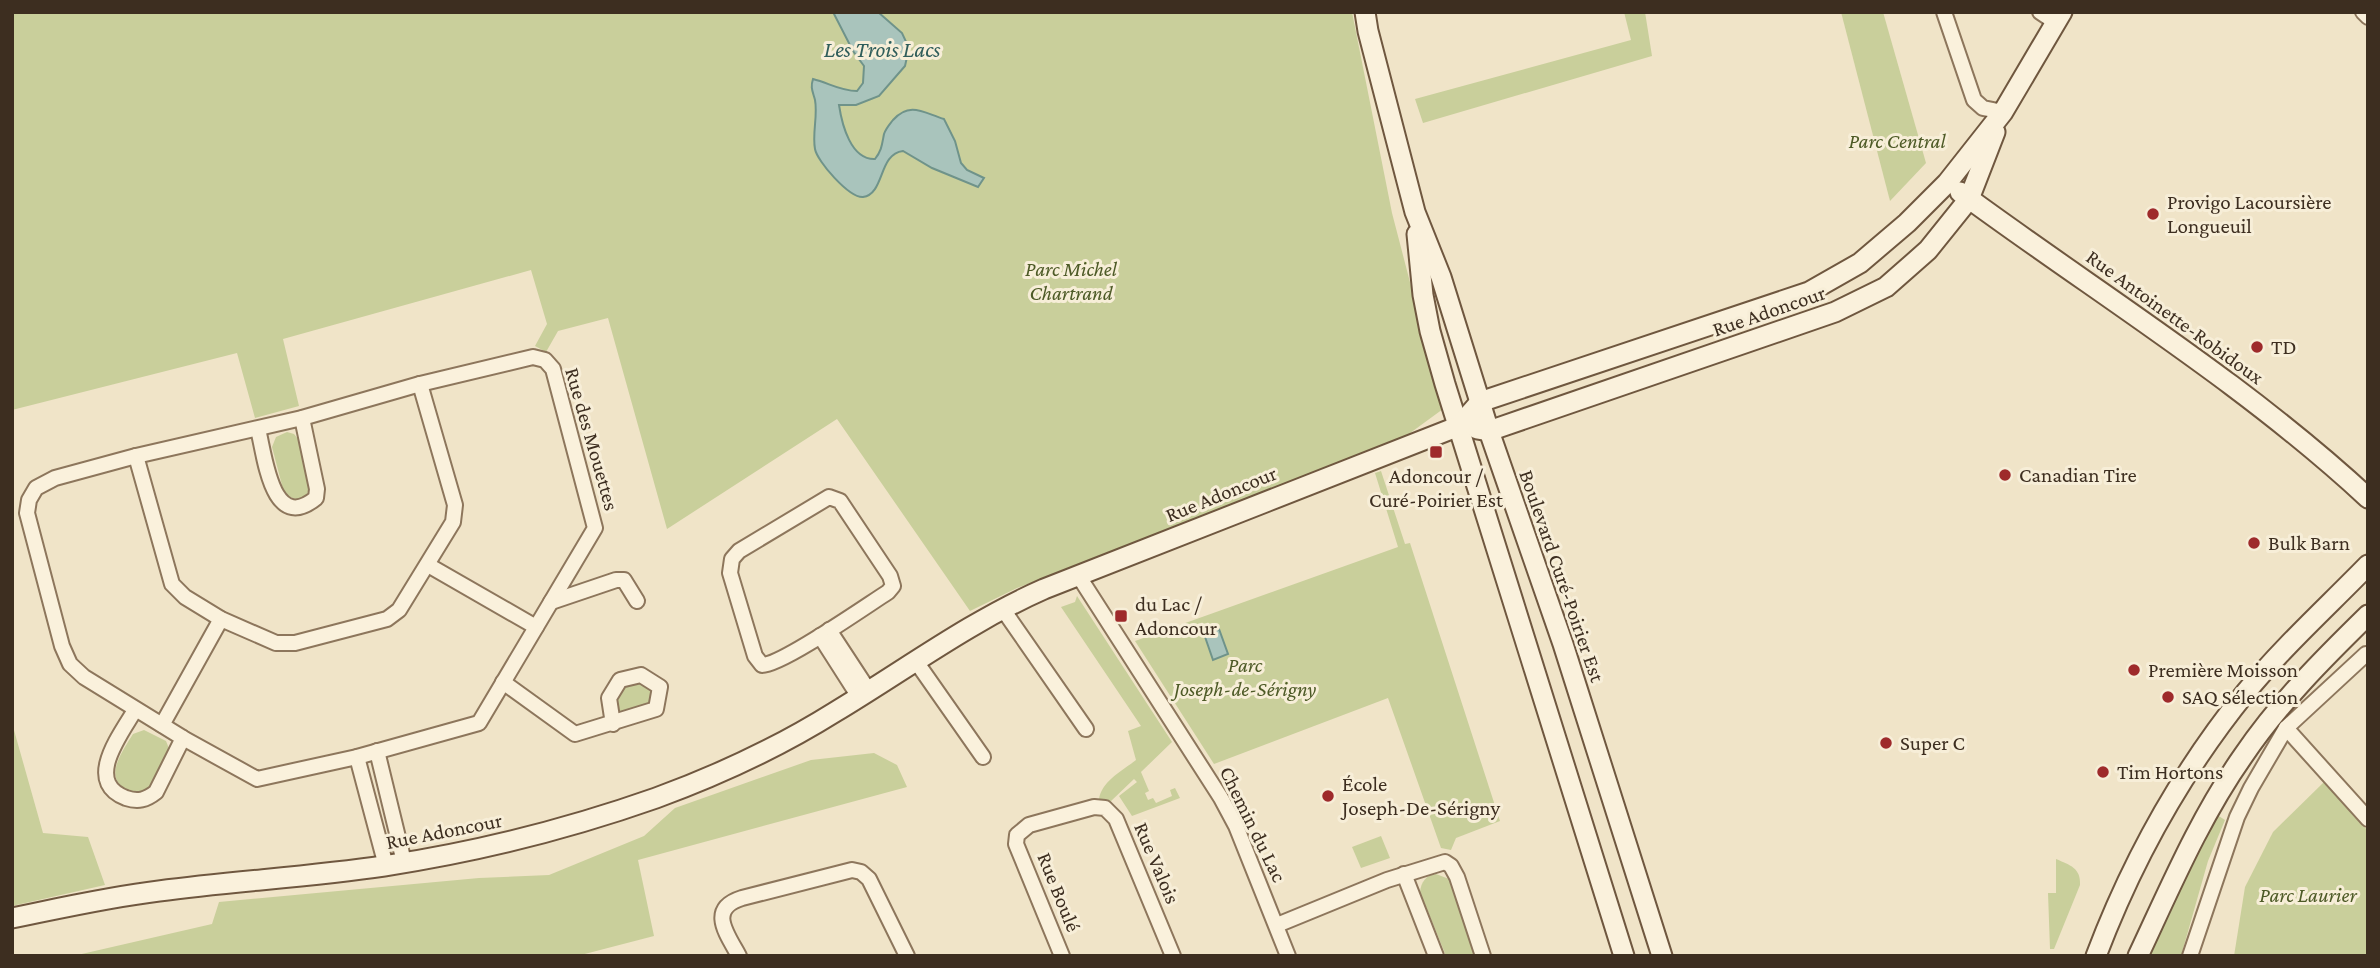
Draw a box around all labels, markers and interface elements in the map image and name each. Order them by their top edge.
water label: Les Trois Lacs [824,36,941,62]
park label: Parc Central [1848,129,1946,153]
place label: Provigo Lacoursière Longueuil [2167,190,2331,238]
marker: Provigo Lacoursière Longueuil [2145,206,2161,222]
street label: Rue Antoinette-Robidoux [2082,245,2269,390]
park label: Parc Michel Chartrand [1025,257,1118,305]
street label: Rue Adoncour [1709,280,1829,342]
place label: TD [2271,335,2296,359]
marker: TD [2249,339,2265,355]
street label: Rue des Mouettes [560,365,624,513]
marker: Adoncour / Curé-Poirier Est [1428,444,1444,460]
street label: Rue Adoncour [1162,461,1281,527]
place label: Canadian Tire [2019,463,2137,487]
place label: Adoncour / Curé-Poirier Est [1369,464,1504,512]
street label: Boulevard Curé-Poirier Est [1514,467,1610,686]
marker: Canadian Tire [1997,467,2013,483]
place label: Bulk Barn [2268,531,2350,555]
marker: Bulk Barn [2246,535,2262,551]
place label: du Lac / Adoncour [1135,592,1218,640]
marker: du Lac / Adoncour [1113,608,1129,624]
park label: Parc Joseph-de-Sérigny [1170,653,1317,701]
place label: Première Moisson [2148,658,2298,682]
marker: Première Moisson [2126,662,2142,678]
place label: SAQ Sélection [2182,685,2298,709]
marker: SAQ Sélection [2160,689,2176,705]
place label: Super C [1900,731,1965,755]
marker: Super C [1878,735,1894,751]
place label: Tim Hortons [2117,760,2223,784]
street label: Chemin du Lac [1215,762,1291,886]
marker: Tim Hortons [2095,764,2111,780]
place label: École Joseph-De-Sérigny [1340,772,1501,820]
marker: École Joseph-De-Sérigny [1320,788,1336,804]
street label: Rue Adoncour [384,808,505,854]
street label: Rue Valois [1129,819,1185,907]
street label: Rue Boulé [1032,849,1086,935]
park label: Parc Laurier [2259,883,2357,907]

